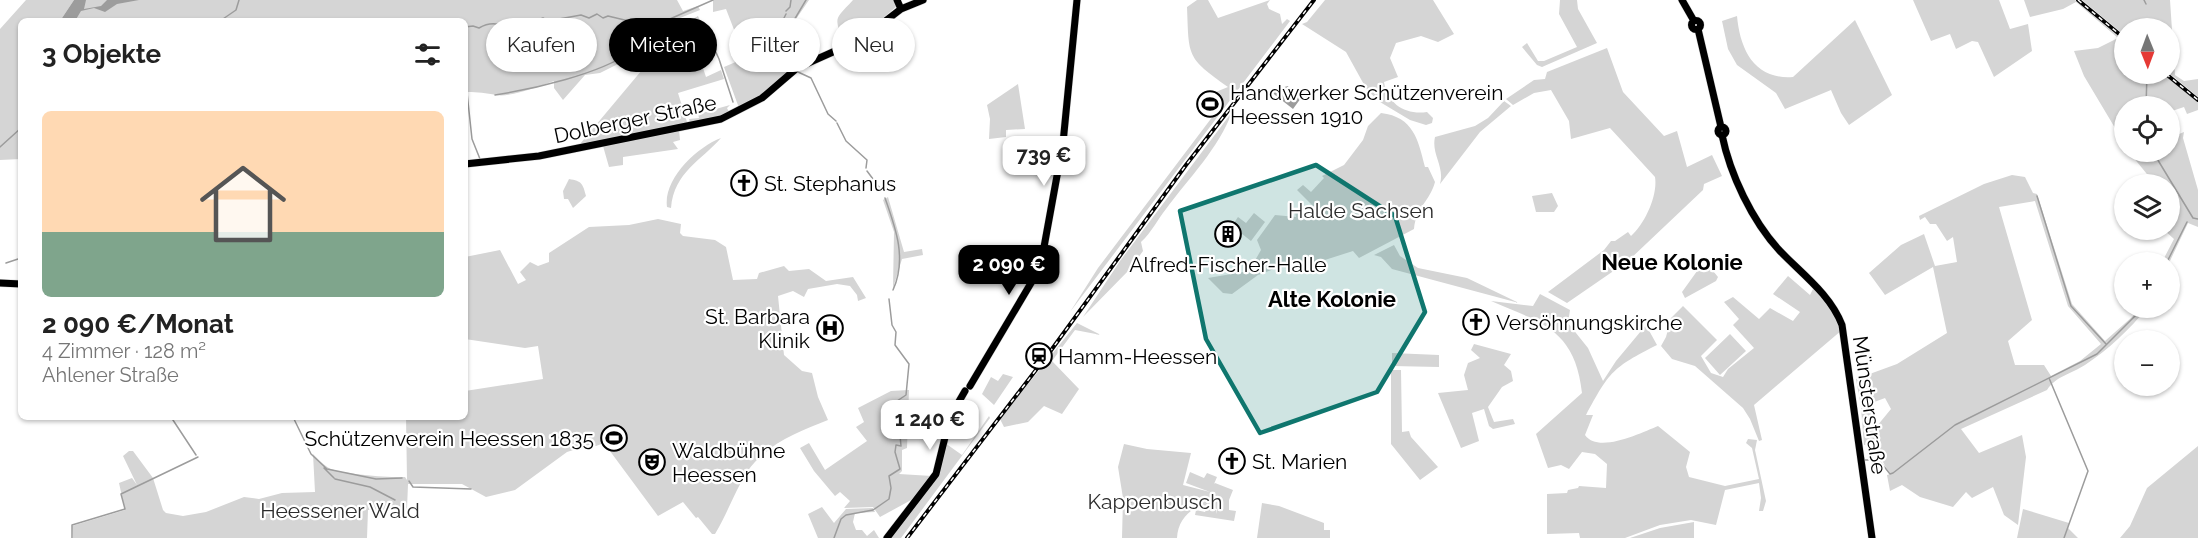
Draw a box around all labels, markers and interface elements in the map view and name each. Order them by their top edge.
chip: Kaufen [486,18,597,72]
chip: Mieten [609,18,717,72]
chip: Filter [729,18,820,72]
chip: Neu [832,18,915,72]
north arrow [2114,18,2180,84]
map controls [2114,18,2180,396]
icon: filters [411,38,444,71]
text: 3 Objekte [42,39,161,69]
place label: Handwerker Schützenverein Heessen 1910 [1230,80,1503,129]
sports icon: Handwerker Schützenverein Heessen 1910 [1195,89,1225,119]
street label: Dolberger Straße [552,90,718,148]
button: locate [2114,96,2180,162]
pin: 739 € [1002,136,1086,187]
text: 739 € [1017,143,1071,167]
icon: home [189,150,297,258]
church icon: St. Stephanus [729,168,759,198]
place label: St. Stephanus [764,171,896,196]
button: layers [2114,174,2180,240]
park label: Halde Sachsen [1288,198,1434,223]
building icon: Alfred-Fischer-Halle [1213,219,1243,249]
pin: 2 090 € [954,245,1064,296]
district label: Neue Kolonie [1601,249,1743,275]
text: 2 090 € [972,252,1046,276]
place label: Alfred-Fischer-Halle [1129,252,1327,277]
button: + [2114,252,2180,318]
district label: Alte Kolonie [1268,286,1396,312]
place label: St. Barbara Klinik [705,304,810,353]
church icon: Versöhnungskirche [1461,307,1491,337]
text: 2 090 €/Monat [42,309,234,339]
place label: Versöhnungskirche [1496,310,1682,335]
hospital icon: St. Barbara Klinik [815,313,845,343]
button: − [2114,330,2180,396]
street label: Münsterstraße [1848,334,1892,476]
text: 4 Zimmer · 128 m² [42,339,206,363]
station icon: Hamm-Heessen [1024,341,1054,371]
place label: Hamm-Heessen [1058,344,1217,369]
text: Ahlener Straße [42,363,179,387]
pin: 1 240 € [875,400,985,451]
text: 1 240 € [895,407,965,431]
sports icon: Schützenverein Heessen 1835 [599,423,629,453]
place label: Schützenverein Heessen 1835 [305,426,594,451]
place label: Waldbühne Heessen [672,438,785,487]
church icon: St. Marien [1217,446,1247,476]
theatre icon: Waldbühne Heessen [637,447,667,477]
place label: St. Marien [1252,449,1347,474]
park label: Kappenbusch [1088,489,1222,514]
park label: Heessener Wald [260,498,420,523]

